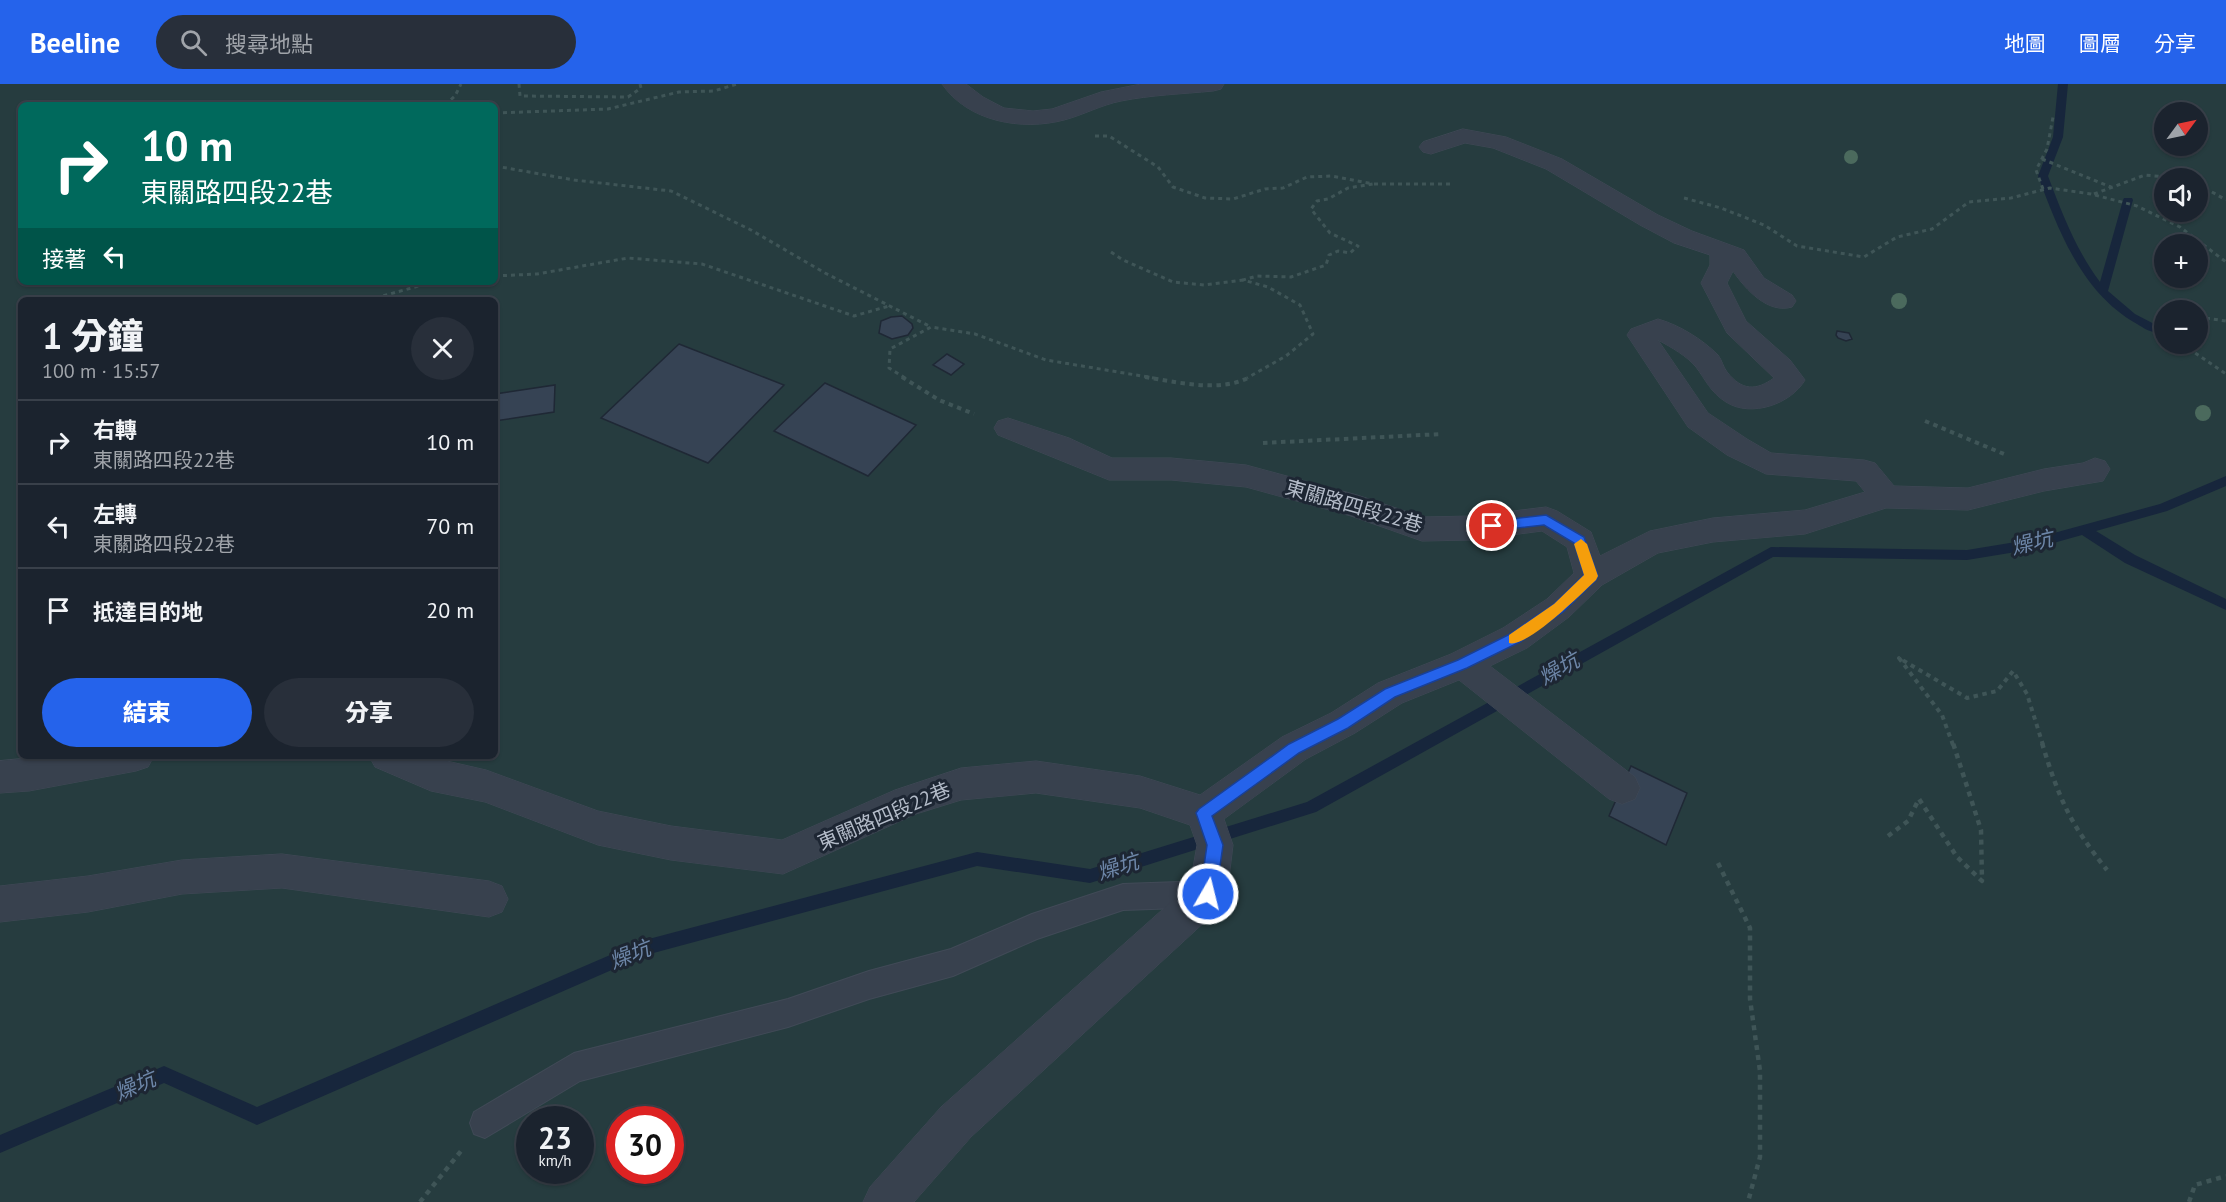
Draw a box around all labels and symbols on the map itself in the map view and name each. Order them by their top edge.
north arrow [2154,102,2208,156]
street label: 東關路四段22巷 [1282,474,1426,538]
pin [1466,500,1517,551]
water label: 燥坑 [2008,524,2058,560]
water label: 燥坑 [1534,645,1586,691]
street label: 東關路四段22巷 [814,776,954,856]
water label: 燥坑 [1094,847,1145,886]
position arrow [1176,862,1240,926]
water label: 燥坑 [605,933,657,975]
water label: 燥坑 [110,1064,162,1106]
speed limit sign: 30 [606,1106,684,1184]

